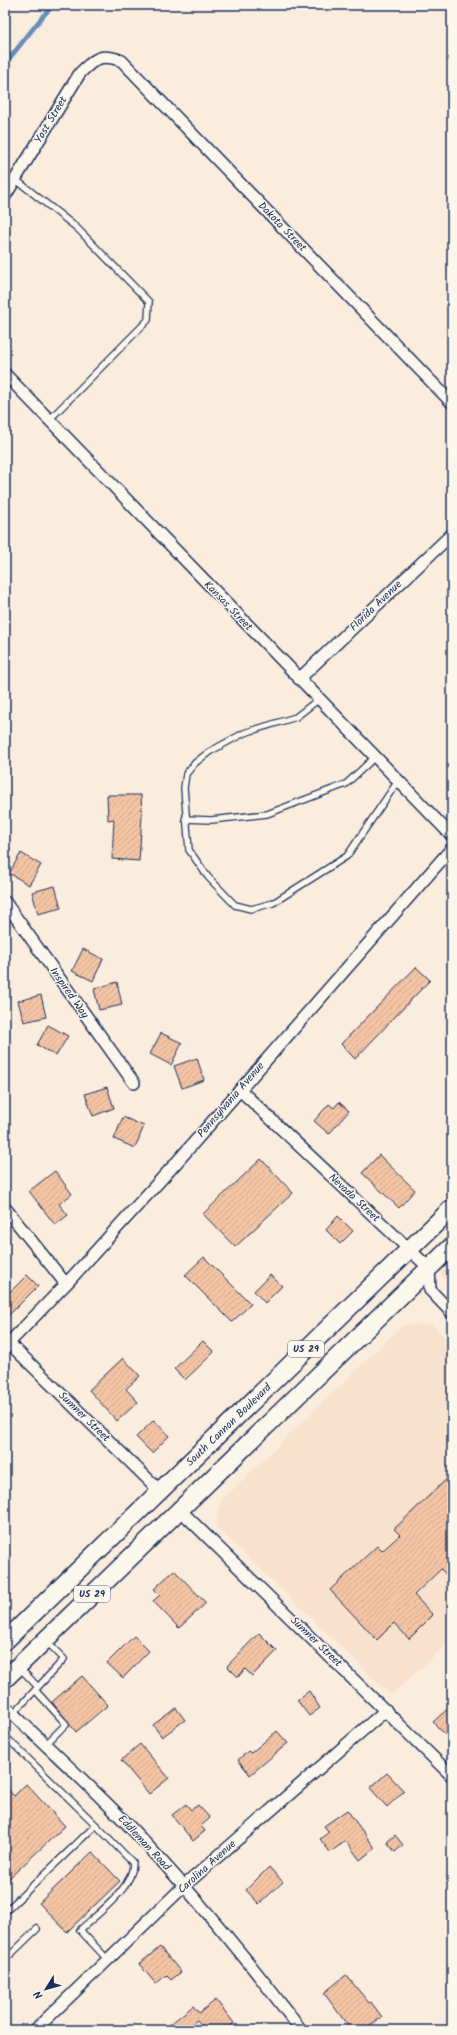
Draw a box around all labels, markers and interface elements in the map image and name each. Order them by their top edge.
street label: Yost Street [30,92,73,147]
street label: Dakota Street [253,198,311,257]
street label: Florida Avenue [346,576,406,636]
street label: Kansas Street [199,577,257,636]
street label: Inspired Way [45,964,94,1023]
street label: Pennsylvania Avenue [193,1058,269,1142]
street label: Nevada Street [324,1169,385,1227]
road number: US 29 [288,1341,324,1357]
street label: South Cannon Boulevard [182,1379,276,1471]
street label: Sumner Street [54,1387,115,1447]
road number: US 29 [74,1586,110,1602]
street label: Sumner Street [286,1612,347,1672]
street label: Eddleman Road [113,1811,175,1876]
street label: Carolina Avenue [174,1836,240,1898]
north arrow [26,1969,66,2009]
text: N [30,1986,48,2003]

